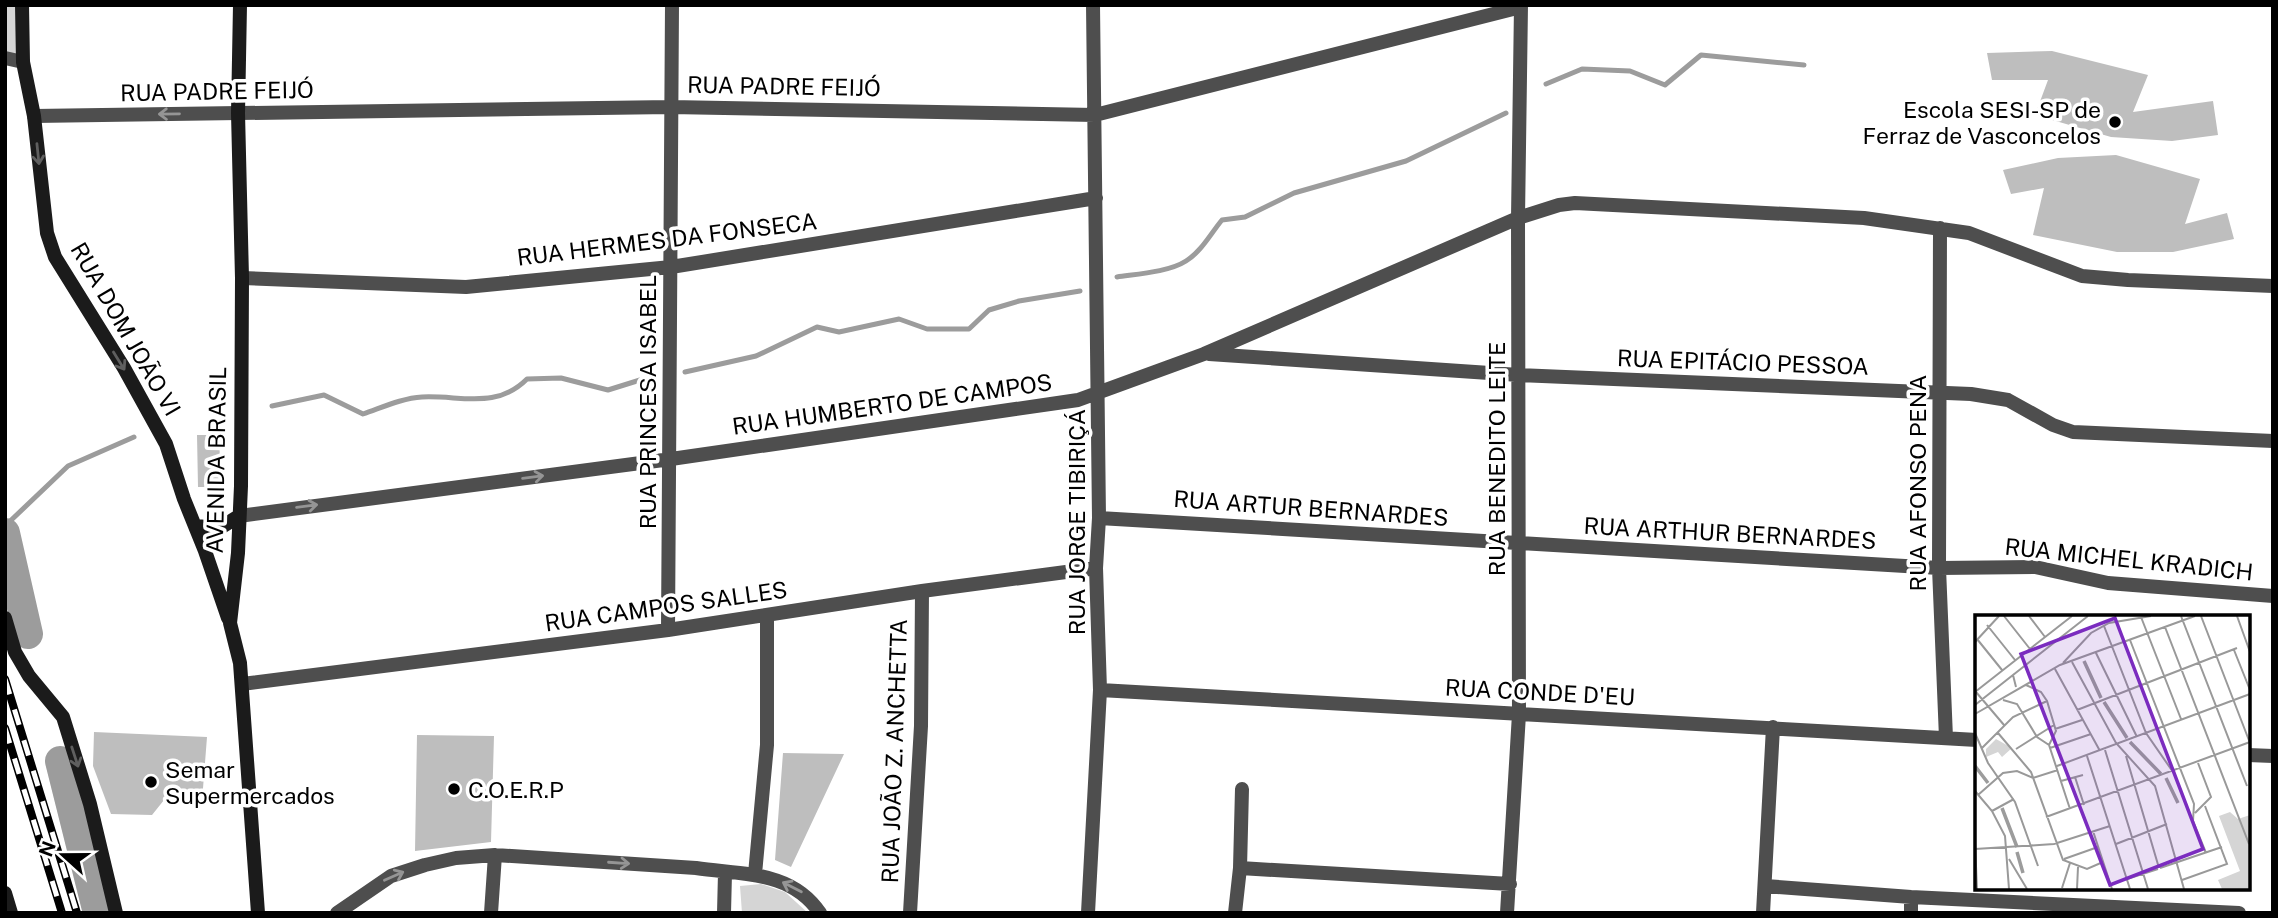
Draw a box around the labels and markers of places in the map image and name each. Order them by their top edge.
place label: Escola SESI-SP de Ferraz de Vasconcelos [1863,96,2101,149]
marker: Escola SESI-SP de Ferraz de Vasconcelos [2107,114,2123,130]
place label: Semar Supermercados [165,756,335,809]
marker: Semar Supermercados [143,774,159,790]
place label: C.O.E.R.P [468,776,564,803]
marker: C.O.E.R.P [446,781,462,797]

